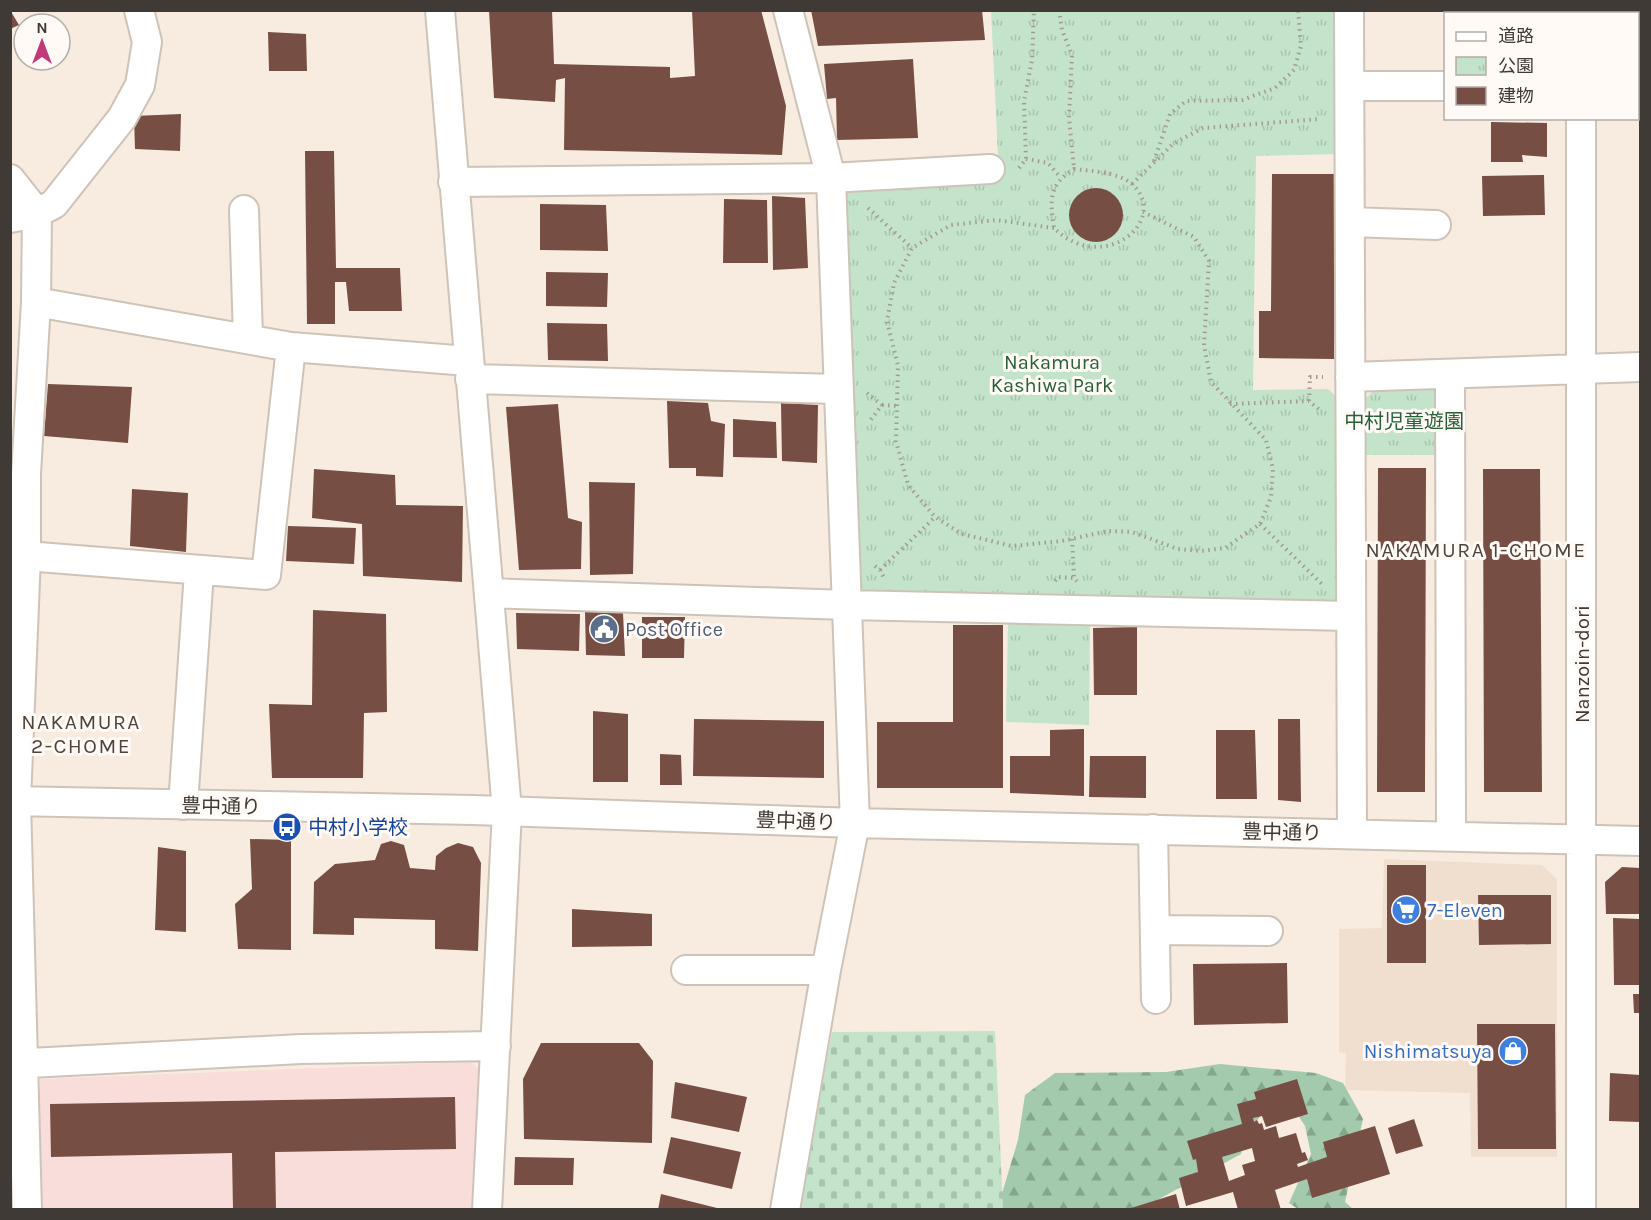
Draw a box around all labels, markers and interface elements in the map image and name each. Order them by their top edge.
north arrow [12,12,72,72]
legend [1444,12,1639,120]
text: N [36,18,48,37]
text: 道路 [1498,25,1534,47]
text: 公園 [1498,55,1534,77]
text: 建物 [1498,85,1534,107]
park label: Nakamura Kashiwa Park [991,351,1113,397]
park label: 中村児童遊園 [1344,410,1464,433]
district label: NAKAMURA 1-CHOME [1366,538,1586,562]
street label: Nanzoin-dori [1571,605,1594,723]
public building icon: Post Office [588,613,620,645]
place label: Post Office [625,618,723,641]
district label: NAKAMURA 2-CHOME [21,710,141,758]
street label: 豊中通り [181,794,261,819]
street label: 豊中通り [756,809,836,834]
bus stop icon: 中村小学校 [271,811,303,843]
place label: 中村小学校 [308,816,408,839]
street label: 豊中通り [1242,820,1322,845]
supermarket icon: 7-Eleven [1390,894,1422,926]
place label: 7-Eleven [1427,899,1503,922]
shop icon: Nishimatsuya [1497,1035,1529,1067]
place label: Nishimatsuya [1364,1040,1492,1063]

